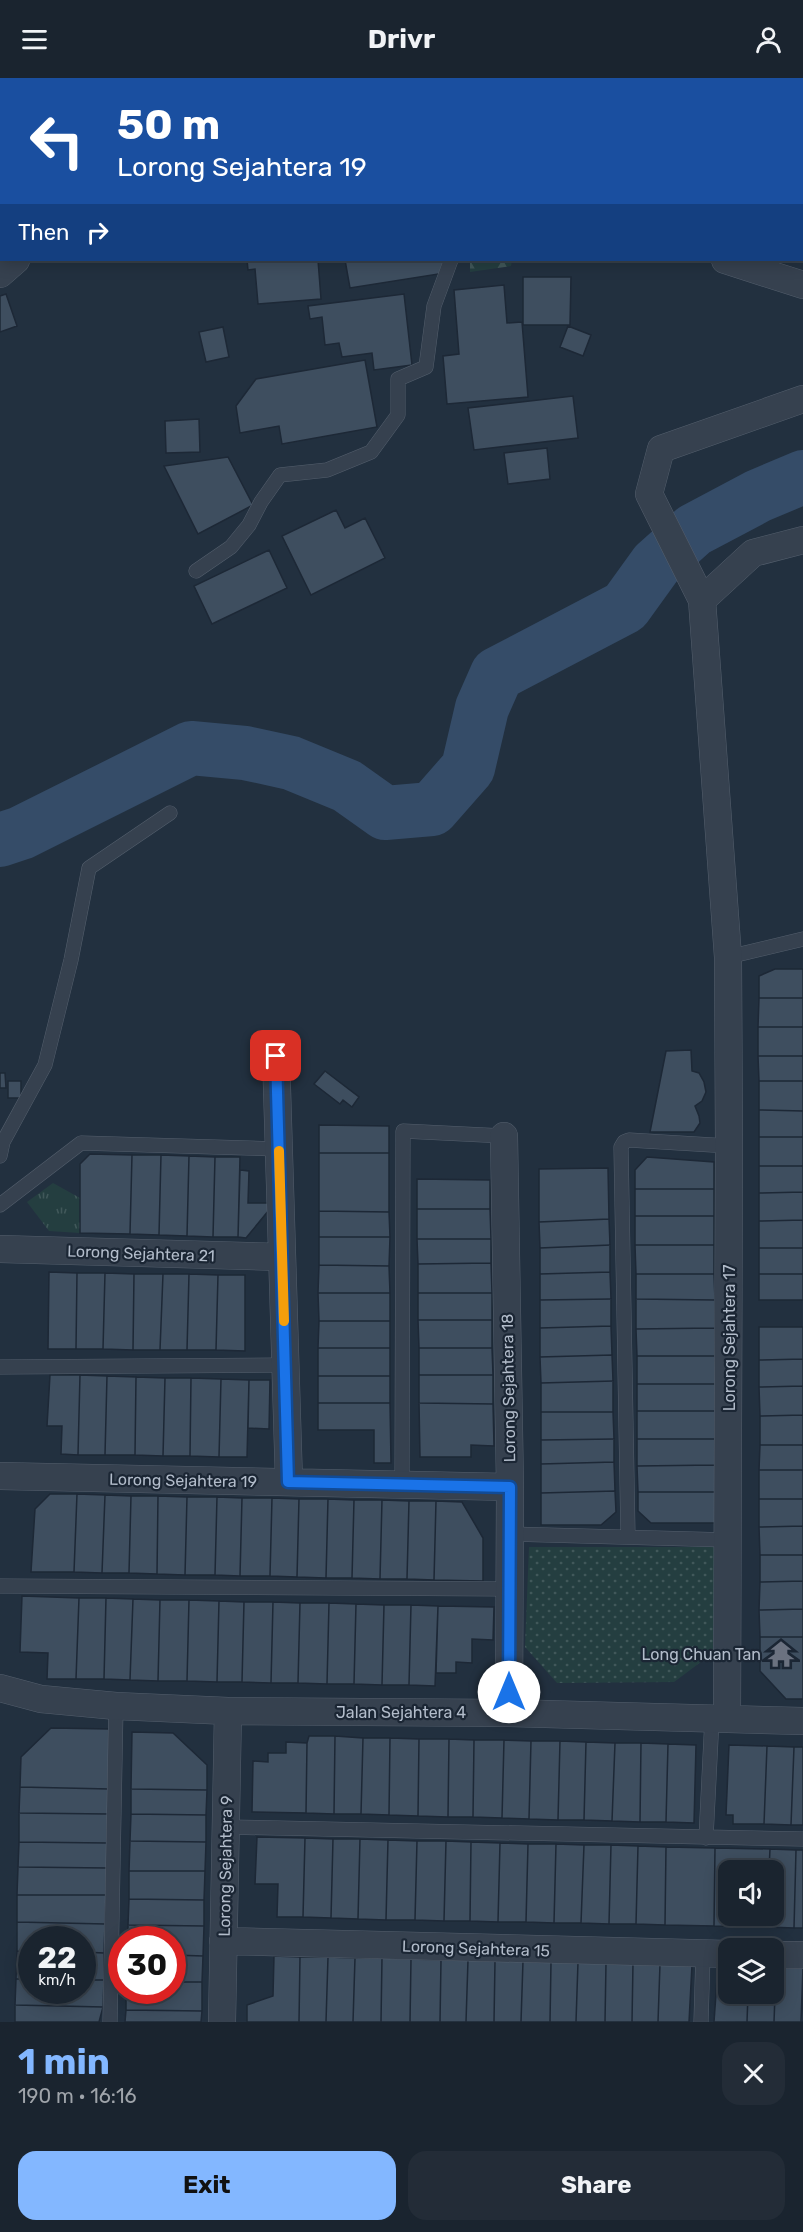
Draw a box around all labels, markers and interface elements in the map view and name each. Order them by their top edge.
icon: menu [18,23,51,56]
text: Drivr [368,23,435,55]
icon: person [752,23,785,56]
text: 50 m [117,100,220,150]
icon: left [18,102,96,180]
text: Lorong Sejahtera 19 [117,151,367,183]
icon: right [81,216,114,249]
text: Then [18,219,69,246]
pin [250,1030,301,1081]
icon: arrive [259,1039,292,1072]
street label: Lorong Sejahtera 21 [67,1241,215,1266]
street label: Lorong Sejahtera 17 [720,1265,739,1411]
street label: Lorong Sejahtera 18 [498,1313,519,1462]
street label: Lorong Sejahtera 19 [109,1470,257,1491]
temple icon: Long Chuan Tan [766,1639,796,1669]
place label: Long Chuan Tan [641,1645,761,1664]
position arrow [477,1660,541,1724]
street label: Jalan Sejahtera 4 [336,1703,466,1722]
street label: Lorong Sejahtera 9 [215,1795,236,1937]
map controls [718,1860,784,2004]
button: sound [718,1860,784,1926]
speed limit sign: 30 [108,1926,186,2004]
street label: Lorong Sejahtera 15 [402,1936,550,1961]
button: layers [718,1938,784,2004]
text: 22 [38,1940,77,1976]
text: km/h [38,1971,76,1989]
text: 1 min [18,2040,110,2083]
button: close [722,2042,785,2105]
text: 190 m · 16:16 [18,2084,137,2108]
button: Exit [18,2151,396,2220]
button: Share [408,2151,785,2220]

